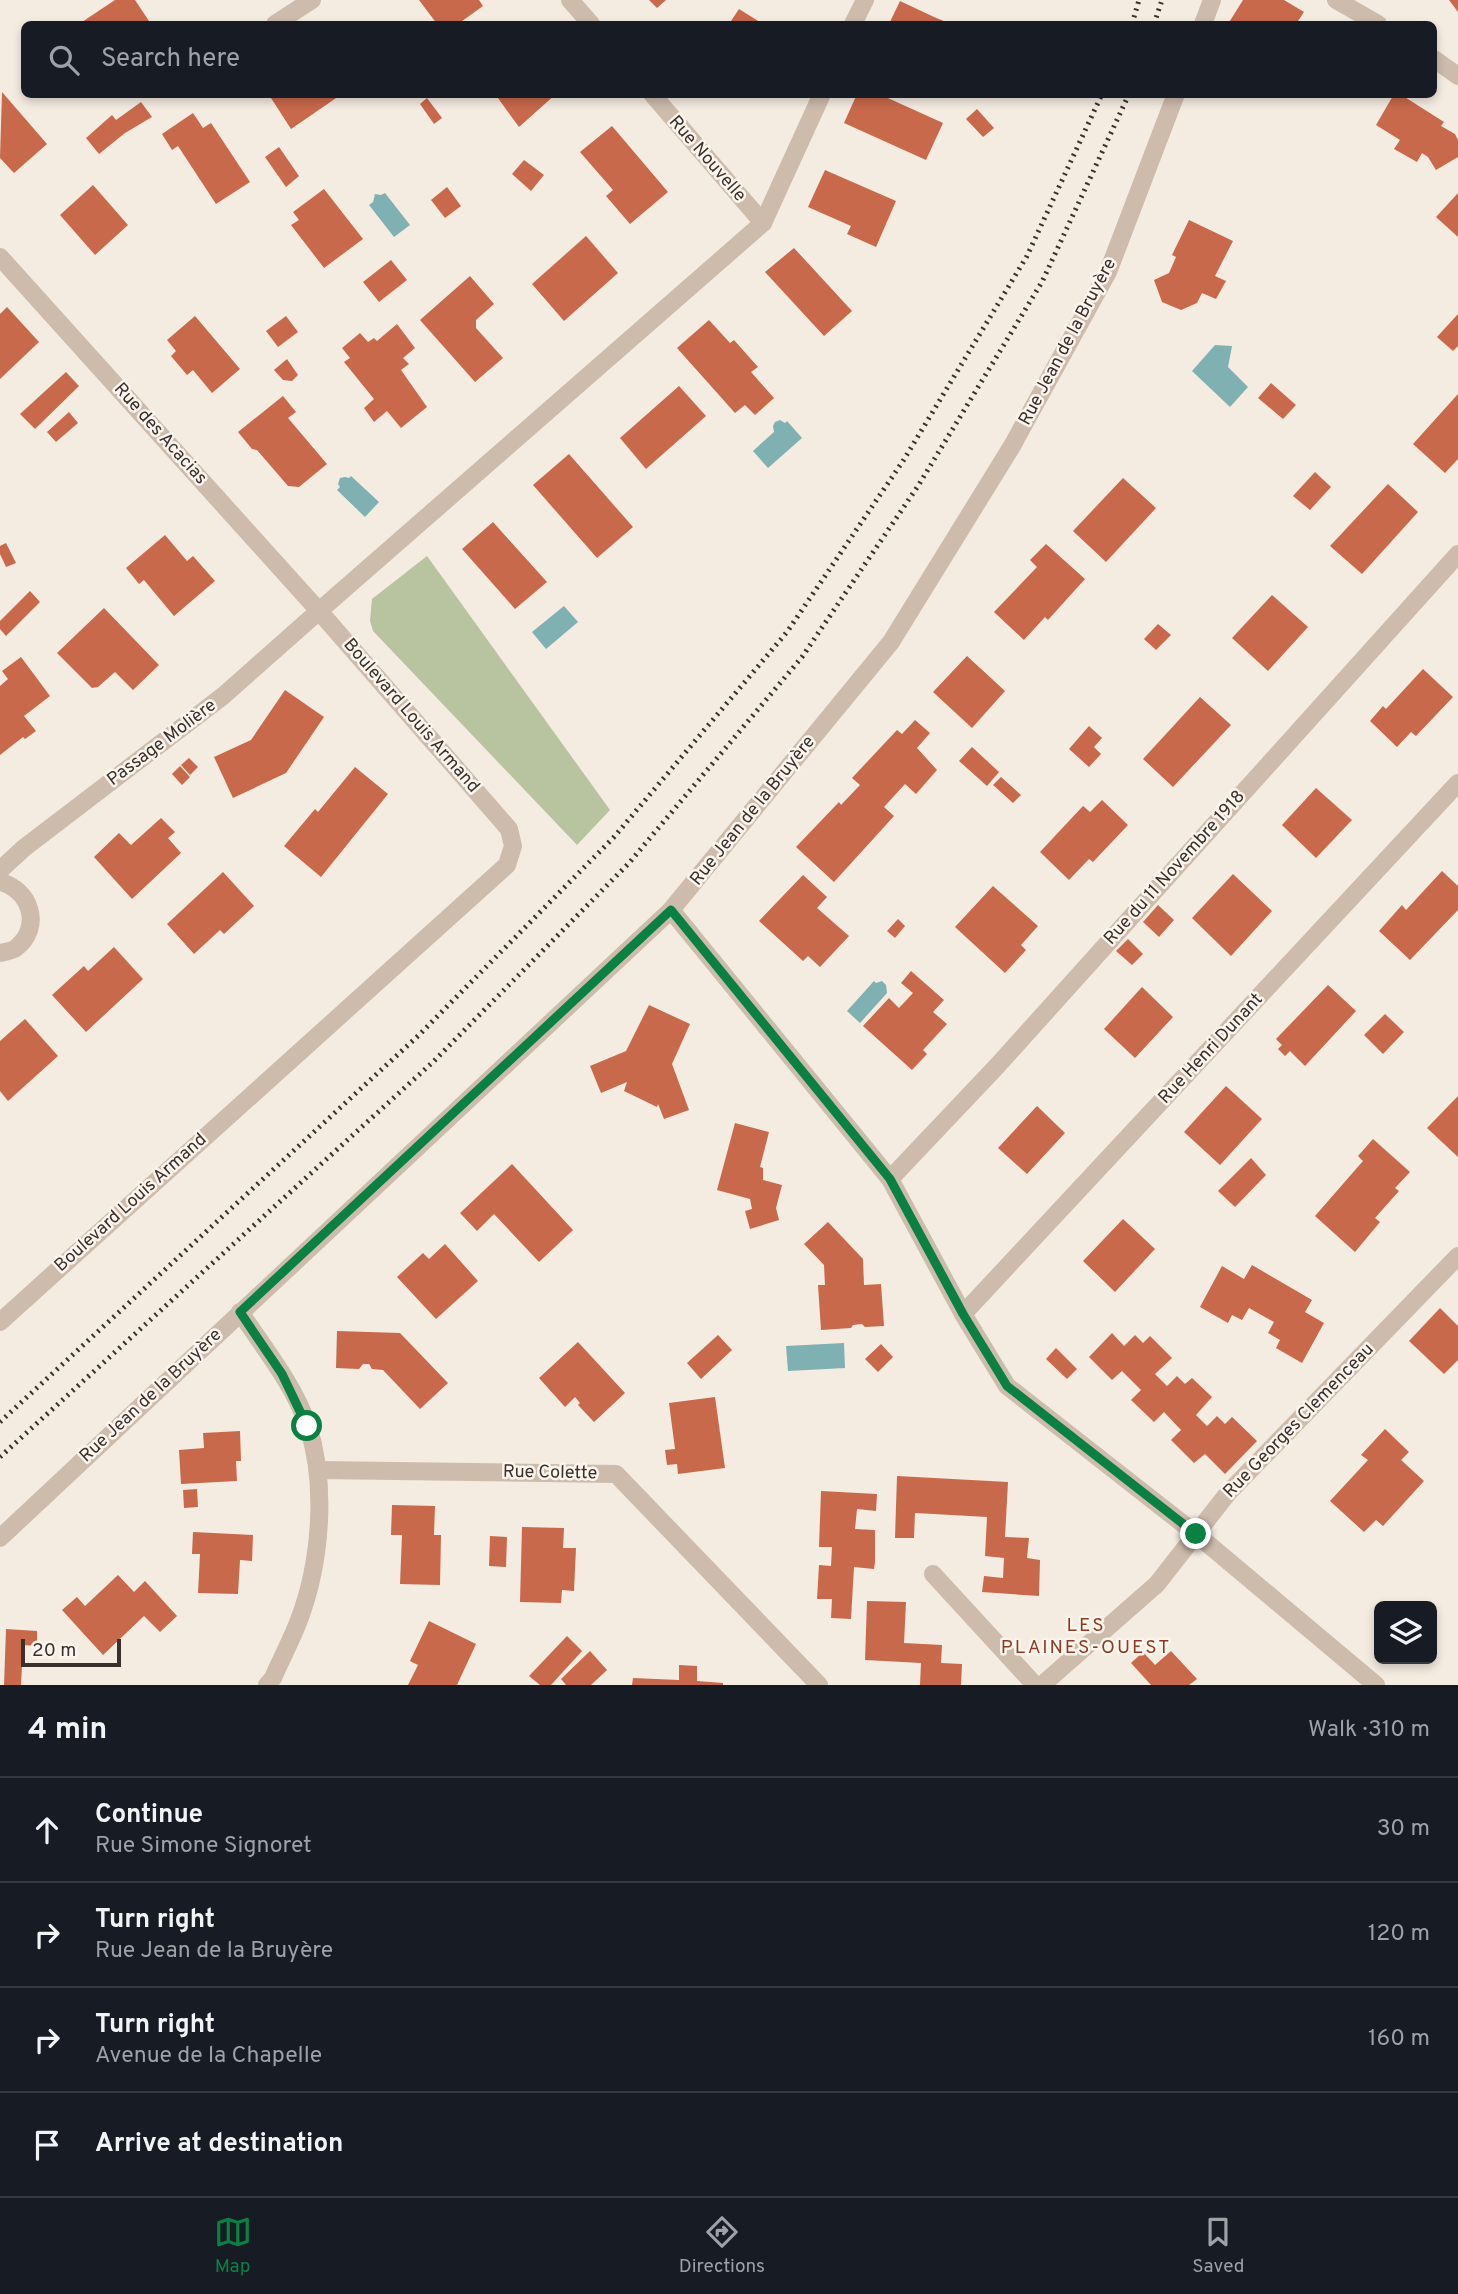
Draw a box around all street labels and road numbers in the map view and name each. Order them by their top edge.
street label: Rue Nouvelle [663,111,751,207]
street label: Rue Jean de la Bruyère [1014,254,1122,430]
street label: Rue des Acacias [108,378,212,490]
street label: Boulevard Louis Armand [338,634,484,798]
street label: Passage Molière [103,695,221,791]
street label: Rue Jean de la Bruyère [685,731,821,891]
street label: Rue du 11 Novembre 1918 [1099,786,1251,950]
street label: Rue Henri Dunant [1154,989,1268,1109]
street label: Boulevard Louis Armand [50,1129,212,1277]
street label: Rue Jean de la Bruyère [75,1324,227,1468]
street label: Rue Georges Clemenceau [1219,1339,1379,1503]
street label: Rue Colette [503,1461,597,1485]

